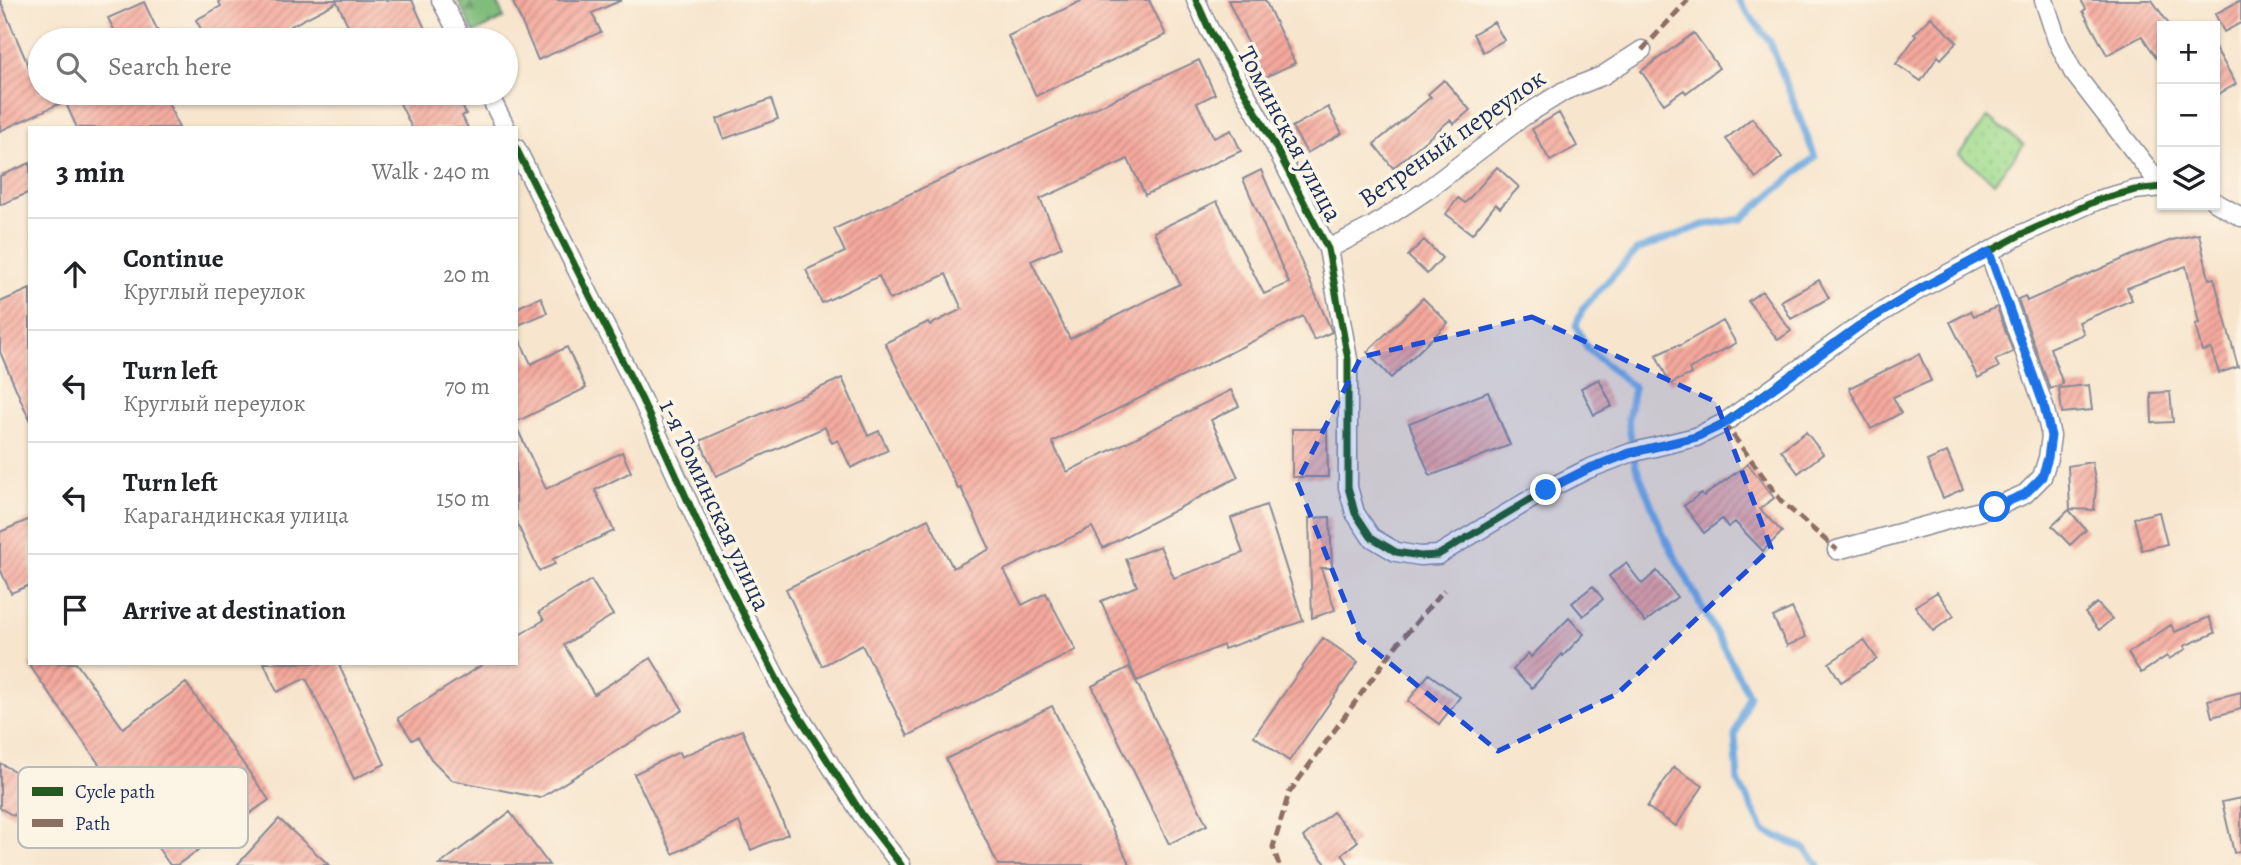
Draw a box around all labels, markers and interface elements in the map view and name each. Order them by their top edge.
map controls [2157,21,2220,210]
button: + [2157,21,2220,84]
search box [28,28,518,105]
street label: Томинская улица [1229,40,1351,228]
icon: search [52,48,90,86]
text: Search here [108,49,232,84]
street label: Ветреный переулок [1352,60,1552,216]
button: − [2157,84,2220,147]
button: layers [2157,147,2220,210]
text: 3 min [56,152,125,192]
text: Walk · 240 m [372,156,490,187]
text: Continue [123,241,224,276]
icon: ahead [56,255,94,293]
text: 20 m [443,259,490,290]
text: Круглый переулок [123,276,305,307]
text: Turn left [123,353,218,388]
icon: left [56,367,94,405]
text: 70 m [444,371,490,402]
text: Круглый переулок [123,388,305,419]
street label: 1-я Томинская улица [651,393,779,617]
text: Turn left [123,465,218,500]
route end [1530,474,1561,505]
icon: left [56,479,94,517]
text: 150 m [436,483,490,514]
route start [1979,491,2010,522]
text: Карагандинская улица [123,500,349,531]
icon: arrive [56,591,94,629]
text: Arrive at destination [123,593,346,628]
legend [18,767,248,848]
text: Cycle path [75,779,155,805]
text: Path [75,811,110,837]

